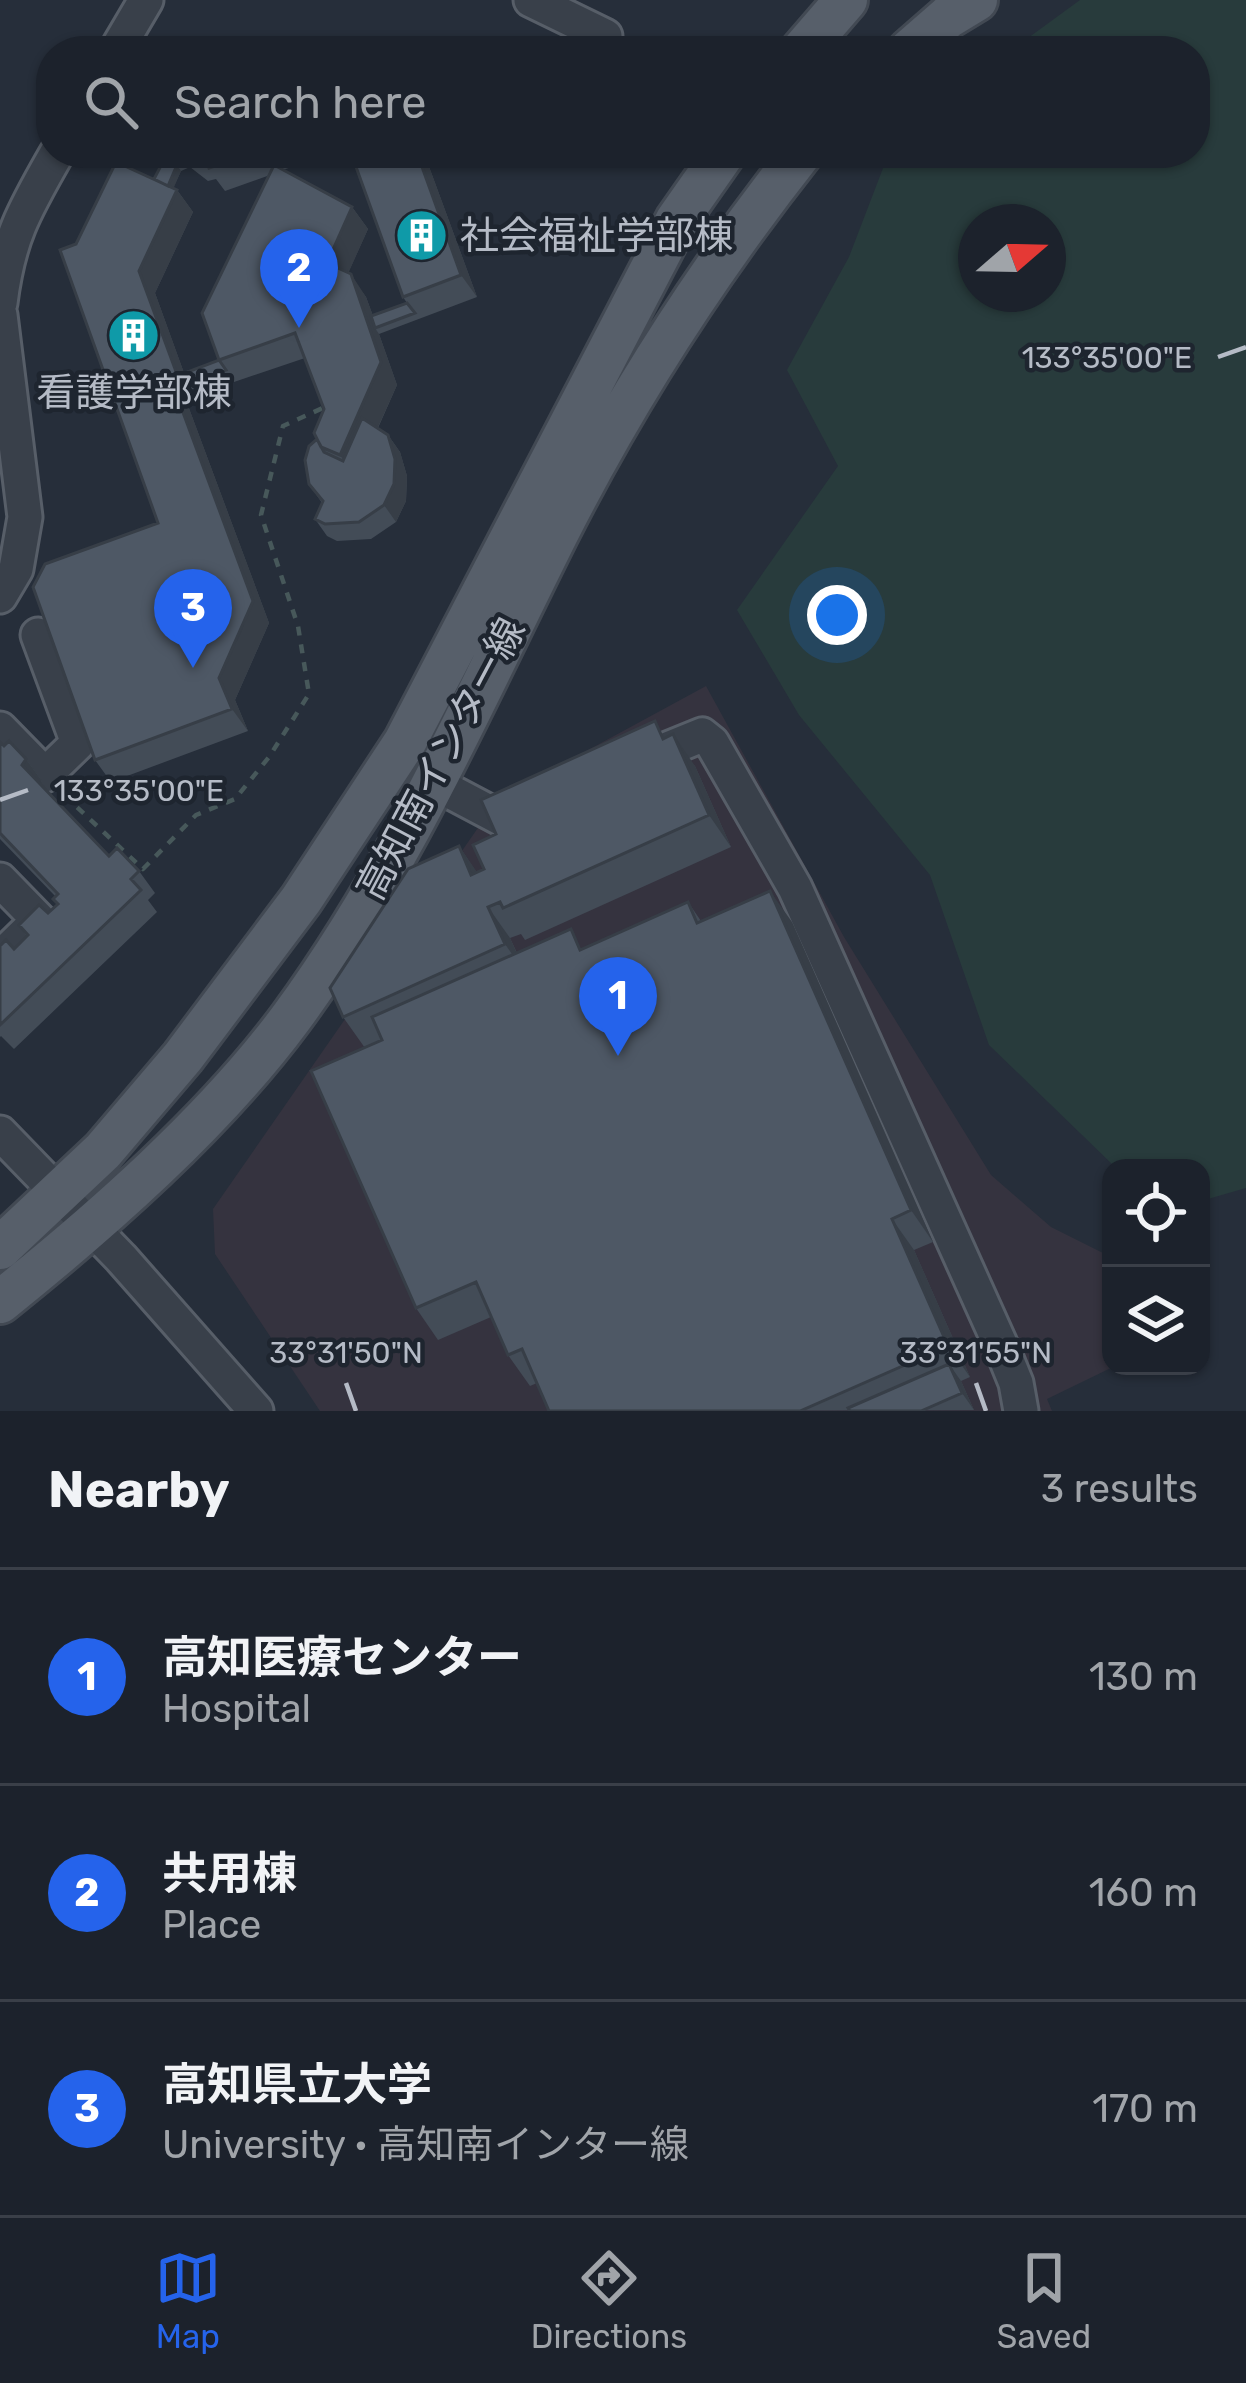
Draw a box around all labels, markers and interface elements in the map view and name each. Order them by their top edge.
search box [36,36,1210,168]
icon: search [78,69,144,135]
text: Search here [174,76,426,129]
north arrow [958,204,1066,312]
building icon: 社会福祉学部棟 [393,208,449,264]
place label: 社会福祉学部棟 [460,213,733,259]
pin: 2 [260,229,338,328]
building icon: 看護学部棟 [106,308,162,364]
text: 133°35'00"E [1022,340,1192,376]
place label: 看護学部棟 [36,370,232,416]
pin: 3 [154,569,232,668]
your location [807,585,867,645]
street label: 高知南インター線 [347,610,535,908]
text: 133°35'00"E [54,773,224,809]
pin: 1 [579,957,657,1056]
map controls [1102,1159,1210,1375]
button: locate [1102,1159,1210,1267]
button: layers [1102,1267,1210,1375]
text: 33°31'50"N [269,1335,423,1371]
text: 33°31'55"N [900,1335,1052,1371]
text: Nearby [48,1459,230,1520]
text: 3 results [1041,1466,1198,1512]
text: 高知医療センター [162,1631,522,1684]
text: 1 [77,1654,97,1700]
text: 130 m [1089,1654,1198,1700]
text: Hospital [162,1686,311,1732]
text: 共用棟 [162,1847,297,1900]
text: 2 [74,1870,100,1916]
text: 160 m [1089,1870,1198,1916]
text: Place [162,1902,261,1948]
text: 高知県立大学 [162,2058,432,2111]
text: 3 [74,2086,100,2132]
text: 170 m [1092,2086,1198,2132]
text: University · 高知南インター線 [162,2122,689,2168]
tab: Map [155,2245,221,2356]
tab: Directions [531,2245,687,2356]
tab: Saved [997,2245,1091,2356]

